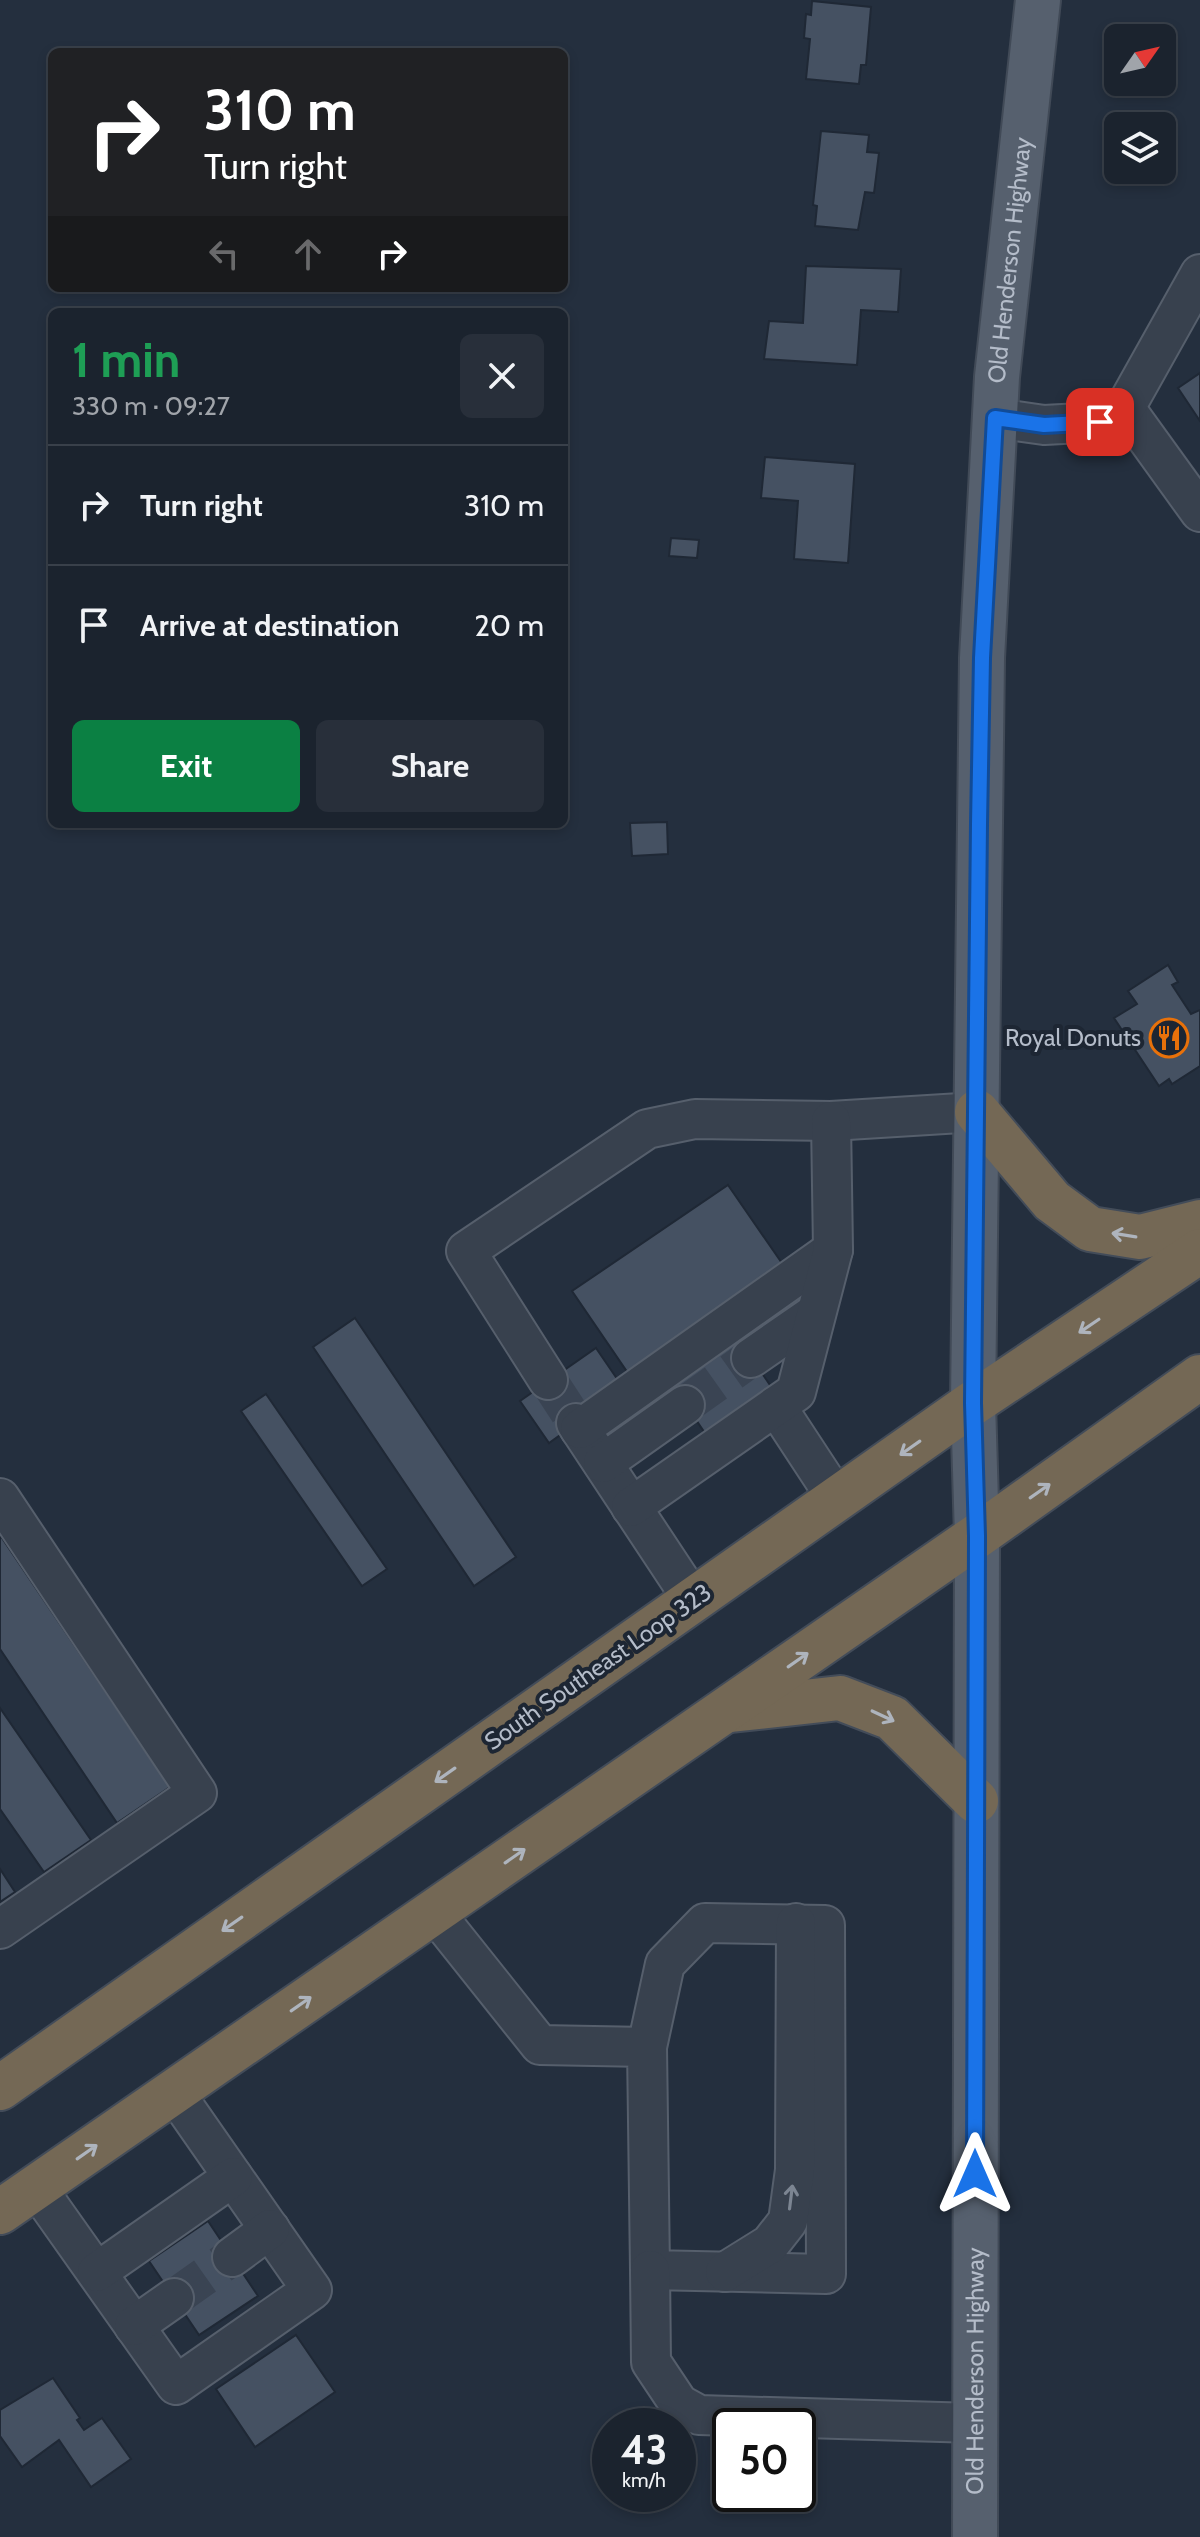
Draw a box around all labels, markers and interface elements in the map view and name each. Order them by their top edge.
north arrow [1104,24,1176,96]
map controls [1104,24,1176,184]
text: 310 m [204,76,356,144]
icon: right [72,80,176,184]
button: layers [1104,112,1176,184]
street label: Old Henderson Highway [981,136,1037,385]
text: Turn right [204,144,347,188]
icon: left [202,232,246,276]
icon: ahead [286,232,330,276]
icon: right [370,232,414,276]
text: 1 min [72,331,180,389]
button: close [460,334,544,418]
pin [1066,388,1134,456]
text: 330 m · 09:27 [72,390,230,422]
icon: arrive [1078,400,1122,444]
icon: right [72,483,116,527]
text: Turn right [140,487,263,524]
text: 310 m [464,487,544,524]
icon: arrive [72,603,116,647]
text: Arrive at destination [140,607,400,644]
text: 20 m [474,607,544,644]
button: Exit [72,720,300,812]
button: Share [316,720,544,812]
restaurant icon: Royal Donuts [1148,1017,1190,1059]
place label: Royal Donuts [1005,1023,1141,1052]
one-way arrow [1112,1226,1137,1241]
one-way arrow [1078,1318,1100,1334]
one-way arrow [899,1440,921,1456]
one-way arrow [1029,1483,1051,1499]
street label: South Southeast Loop 323 [479,1577,717,1756]
one-way arrow [786,1652,808,1668]
one-way arrow [870,1709,894,1724]
one-way arrow [435,1766,456,1783]
one-way arrow [503,1848,526,1864]
one-way arrow [222,1916,244,1932]
one-way arrow [289,1996,312,2012]
position arrow [933,2132,1017,2216]
one-way arrow [76,2144,98,2160]
one-way arrow [784,2185,799,2211]
street label: Old Henderson Highway [960,2247,990,2495]
speed limit sign: 50 [712,2408,816,2512]
text: 43 [621,2425,667,2474]
text: km/h [622,2468,666,2492]

